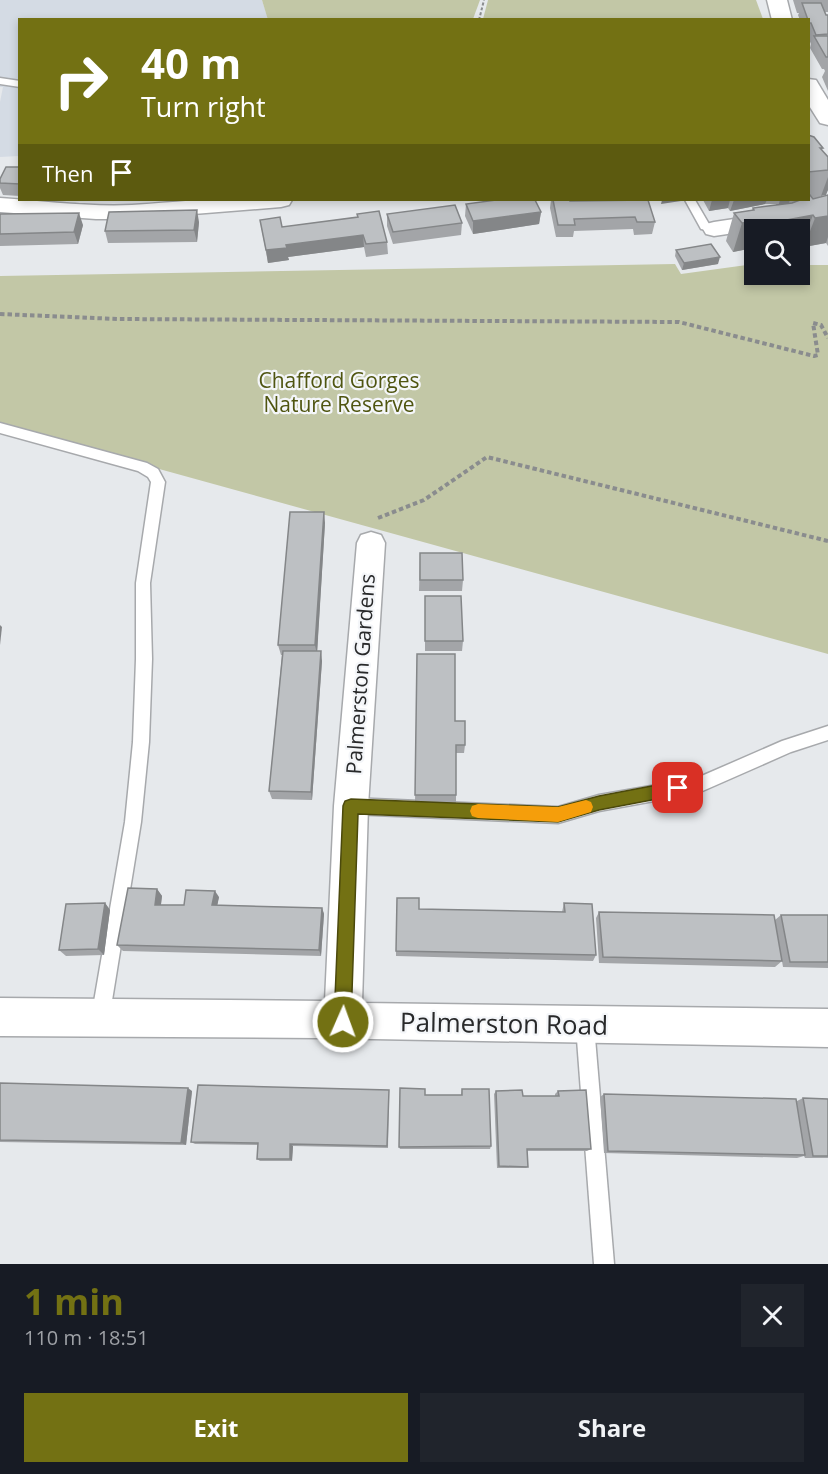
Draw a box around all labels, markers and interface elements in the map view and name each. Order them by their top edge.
text: 40 m [141,34,241,91]
icon: right [42,42,120,120]
text: Turn right [141,88,266,125]
icon: arrive [105,156,138,189]
text: Then [42,158,93,188]
map controls [744,219,810,285]
button: search [744,219,810,285]
park label: Chafford Gorges Nature Reserve [258,366,420,418]
street label: Palmerston Gardens [339,573,381,775]
pin [652,762,703,813]
icon: arrive [661,771,694,804]
position arrow [311,990,375,1054]
street label: Palmerston Road [400,1003,608,1043]
text: 1 min [24,1277,124,1326]
button: close [741,1284,804,1347]
text: 110 m · 18:51 [24,1324,149,1351]
button: Exit [24,1393,408,1462]
button: Share [420,1393,804,1462]

